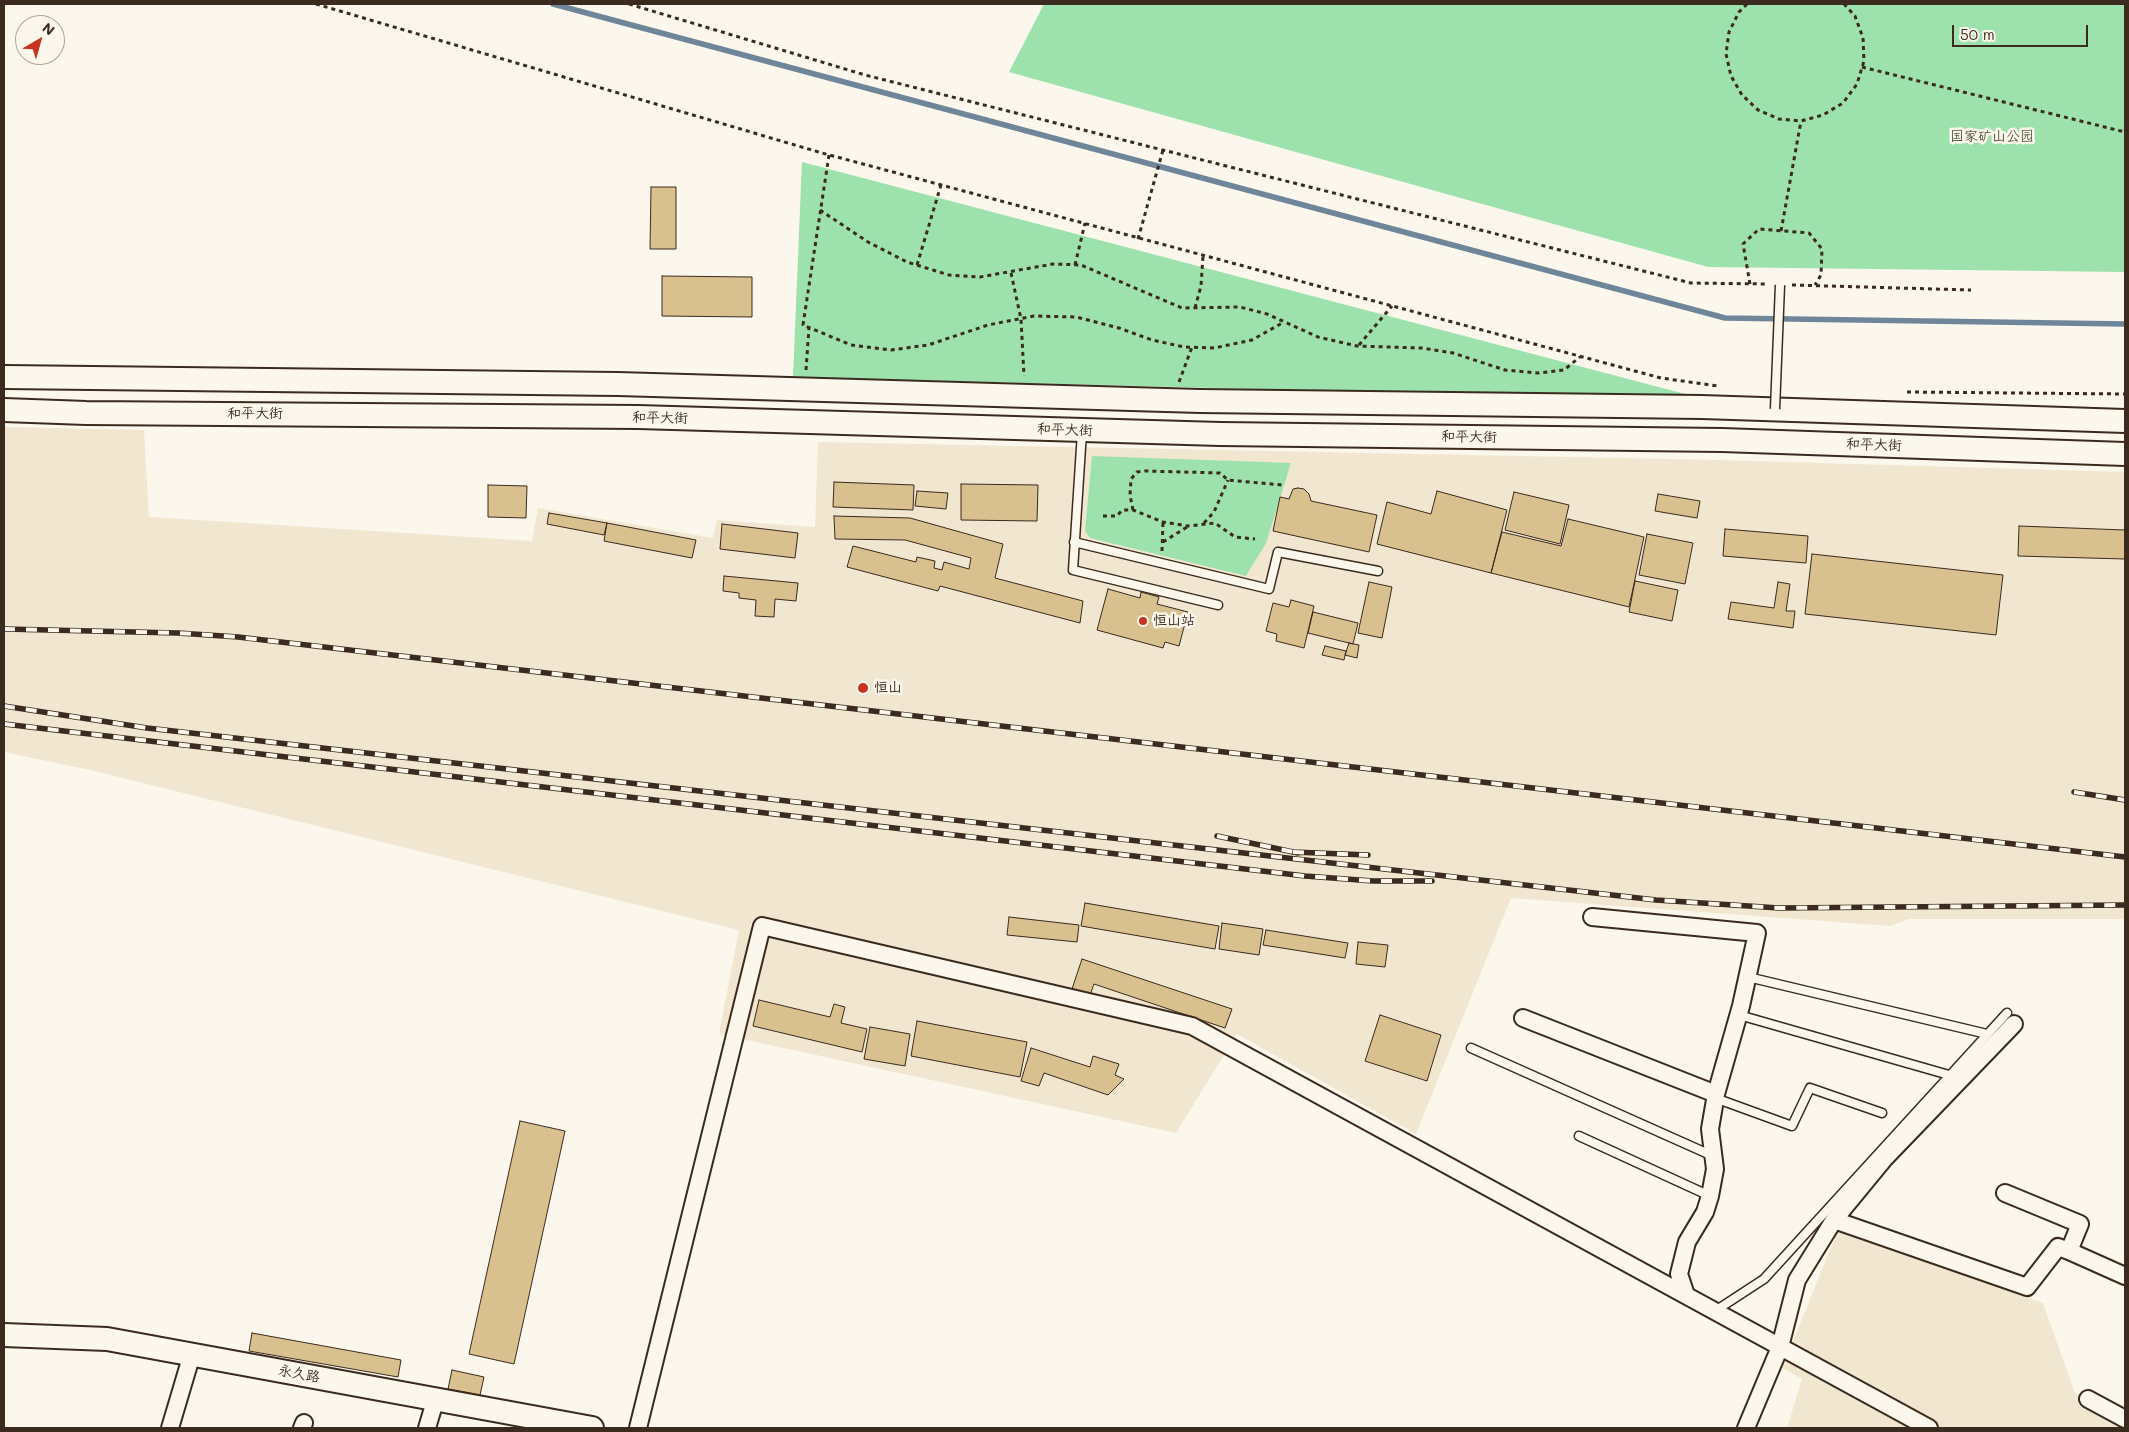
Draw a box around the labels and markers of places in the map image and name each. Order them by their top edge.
place label: 恒山站 [1153,613,1195,629]
marker: 恒山站 [1137,615,1149,627]
place label: 恒山 [874,680,902,696]
marker: 恒山 [856,681,870,695]

